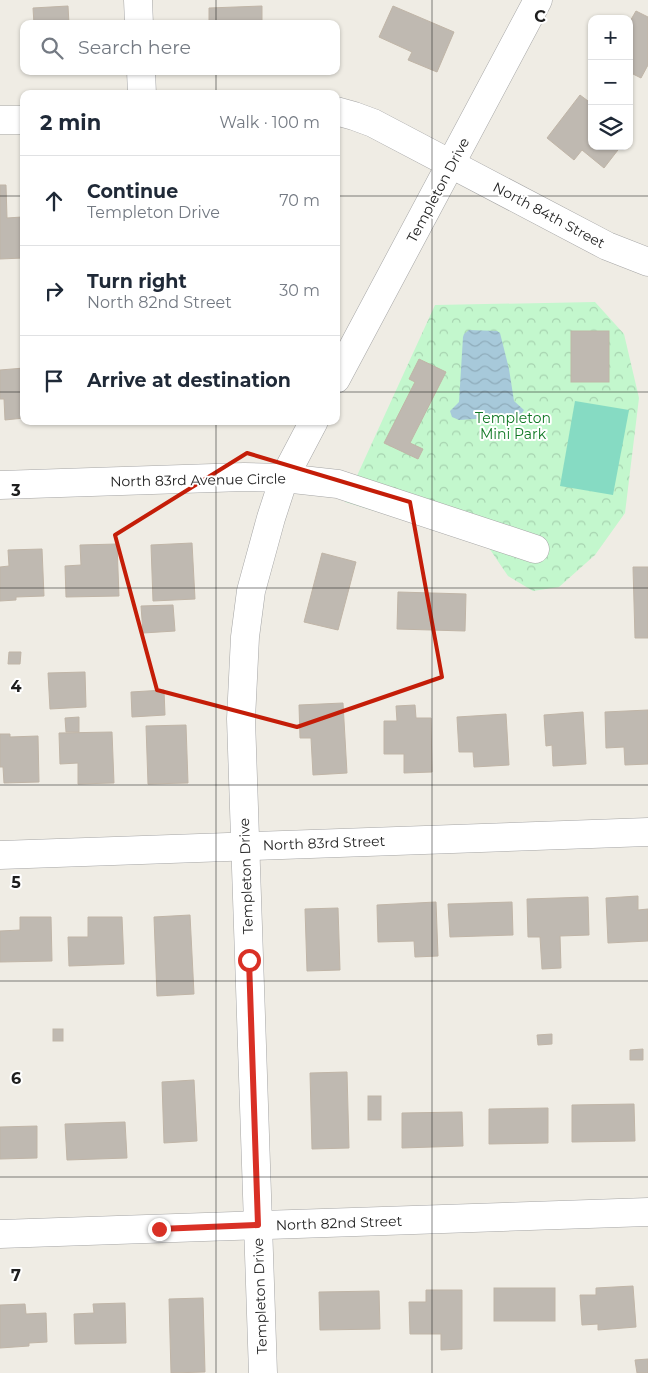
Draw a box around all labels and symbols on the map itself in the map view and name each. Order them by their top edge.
text: C [534,7,546,26]
street label: Templeton Drive [403,134,473,246]
street label: North 84th Street [490,178,608,252]
park label: Templeton Mini Park [475,409,551,443]
street label: North 83rd Avenue Circle [110,469,286,491]
text: 3 [10,481,21,500]
text: 4 [10,677,22,696]
street label: Templeton Drive [235,818,257,934]
street label: North 83rd Street [262,832,386,854]
text: 5 [11,873,21,892]
route start [238,949,261,972]
text: 6 [11,1069,21,1088]
street label: North 82nd Street [275,1212,403,1234]
route end [148,1218,171,1241]
street label: Templeton Drive [249,1238,271,1354]
text: 7 [11,1266,21,1285]

